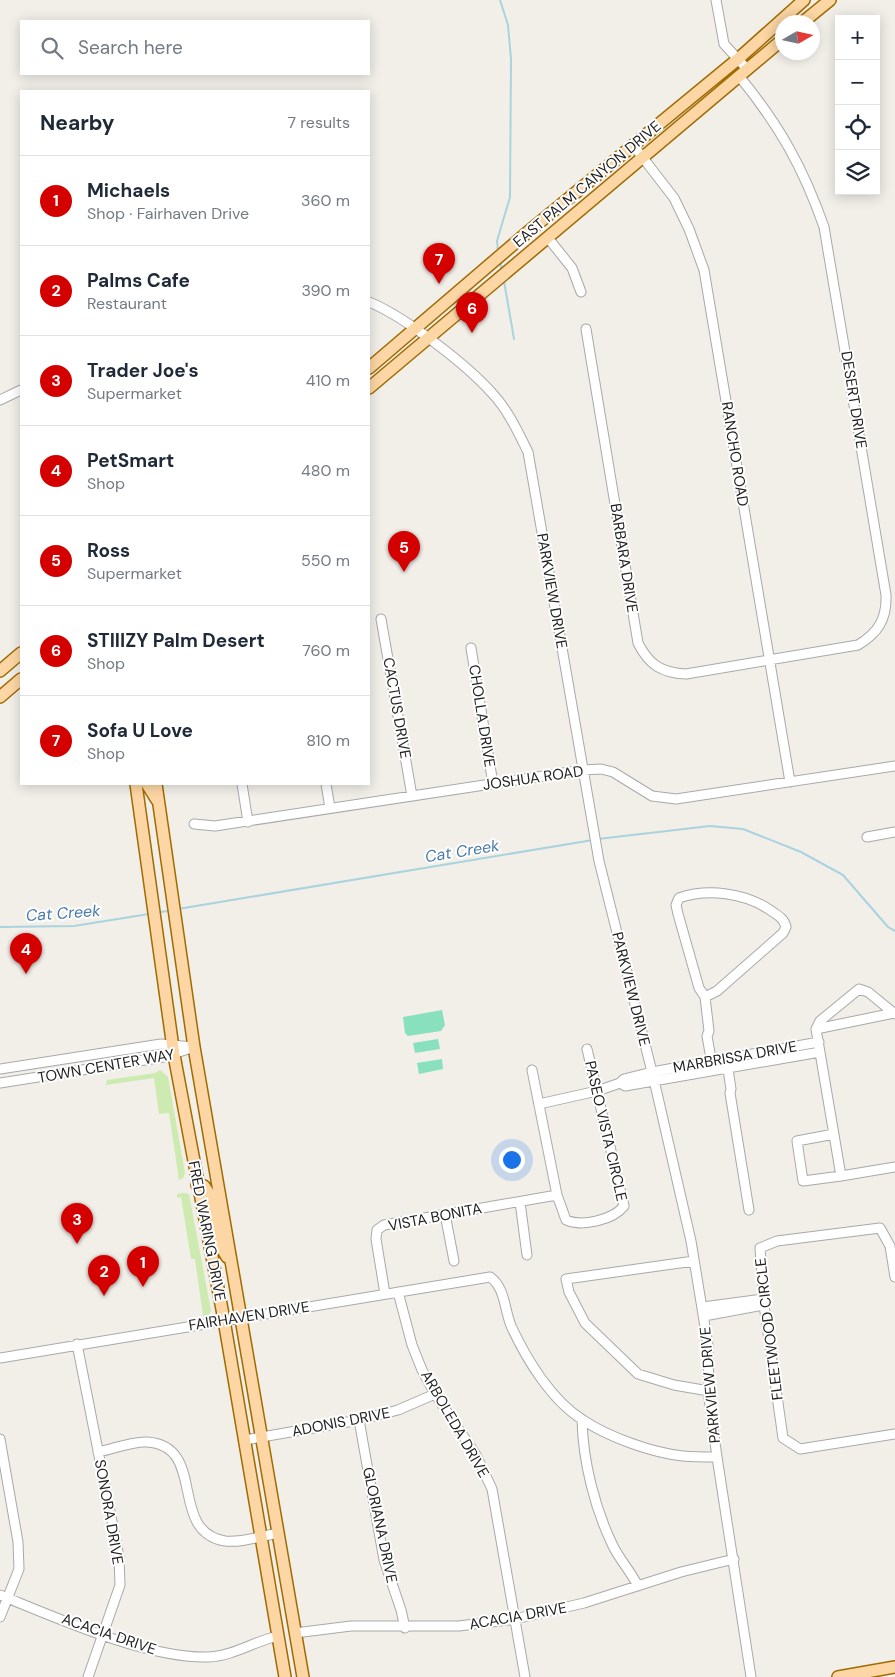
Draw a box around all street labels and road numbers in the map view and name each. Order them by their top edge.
street label: EAST PALM CANYON DRIVE [509,116,665,252]
street label: DESERT DRIVE [836,350,872,450]
street label: RANCHO ROAD [717,400,753,508]
street label: BARBARA DRIVE [605,502,643,614]
street label: PARKVIEW DRIVE [532,532,572,650]
street label: CACTUS DRIVE [378,656,416,760]
street label: CHOLLA DRIVE [464,663,500,769]
street label: JOSHUA ROAD [481,761,585,795]
street label: PARKVIEW DRIVE [607,930,655,1048]
street label: MARBRISSA DRIVE [671,1036,799,1078]
street label: TOWN CENTER WAY [36,1044,176,1088]
street label: PASEO VISTA CIRCLE [580,1059,632,1203]
street label: FRED WARING DRIVE [184,1159,230,1303]
street label: VISTA BONITA [387,1198,484,1236]
street label: FLEETWOOD CIRCLE [750,1257,788,1401]
street label: FAIRHAVEN DRIVE [187,1297,311,1335]
street label: PARKVIEW DRIVE [695,1326,725,1444]
street label: ARBOLEDA DRIVE [416,1367,494,1481]
street label: ADONIS DRIVE [290,1403,392,1441]
street label: SONORA DRIVE [90,1458,128,1566]
street label: GLORIANA DRIVE [358,1465,402,1585]
street label: ACACIA DRIVE [468,1598,568,1634]
street label: ACACIA DRIVE [59,1608,159,1660]

